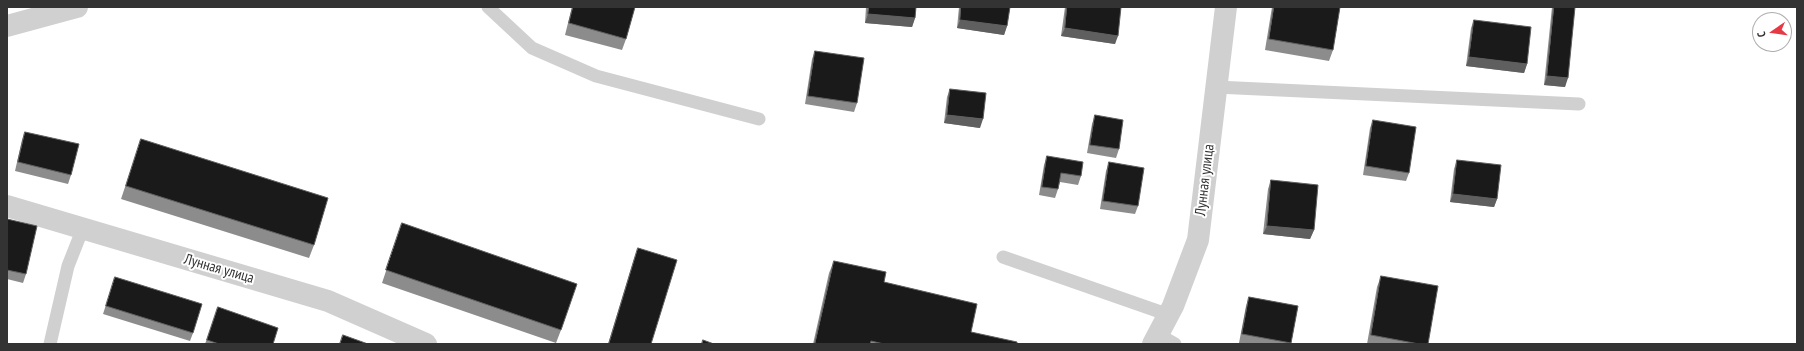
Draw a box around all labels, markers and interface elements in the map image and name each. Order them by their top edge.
north arrow [1752,12,1792,52]
text: С [1754,30,1769,39]
street label: Лунная улица [1192,143,1218,217]
street label: Лунная улица [182,250,256,288]

